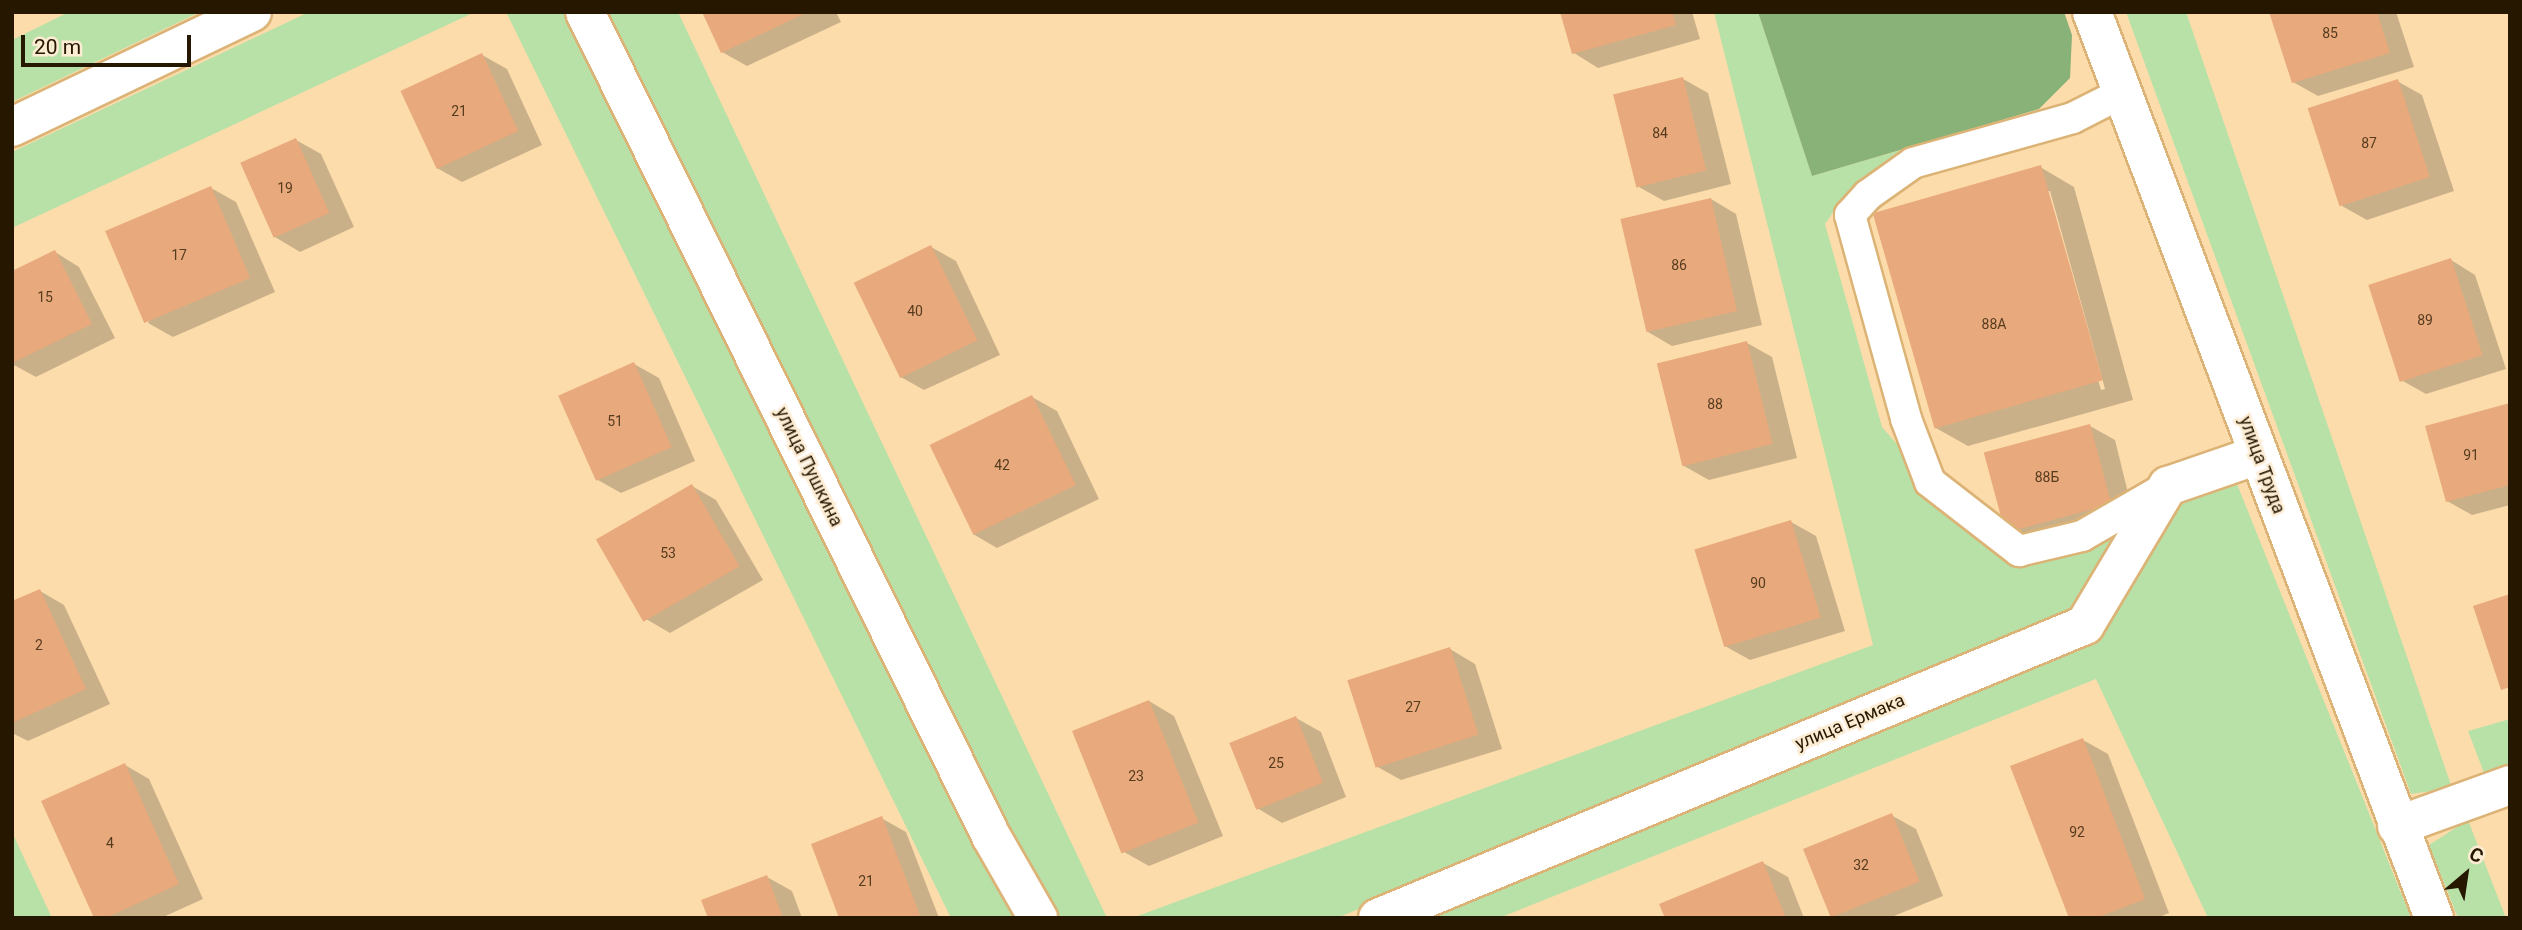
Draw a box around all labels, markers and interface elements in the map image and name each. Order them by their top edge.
scale bar [24,21,194,65]
house number: 85 [2322,25,2338,41]
text: 20 m [34,35,81,59]
house number: 21 [451,103,467,119]
house number: 84 [1652,125,1668,141]
house number: 87 [2361,135,2377,151]
house number: 19 [277,180,293,196]
house number: 17 [171,247,187,263]
house number: 86 [1671,257,1687,273]
house number: 15 [37,289,53,305]
house number: 40 [907,303,923,319]
house number: 89 [2417,312,2433,328]
house number: 88А [1982,316,2006,332]
house number: 88 [1707,396,1723,412]
street label: улица Пушкина [771,404,847,530]
house number: 51 [607,413,623,429]
street label: улица Труда [2234,413,2290,517]
house number: 91 [2463,447,2479,463]
house number: 42 [994,457,1010,473]
house number: 88Б [2035,469,2059,485]
house number: 53 [660,545,676,561]
house number: 90 [1750,575,1766,591]
house number: 2 [35,637,43,653]
street label: улица Ермака [1792,689,1908,755]
house number: 27 [1405,699,1421,715]
house number: 25 [1268,755,1284,771]
house number: 23 [1128,768,1144,784]
house number: 92 [2069,824,2085,840]
house number: 4 [106,835,114,851]
north arrow [2431,839,2501,909]
text: С [2465,842,2487,868]
house number: 32 [1853,857,1869,873]
house number: 21 [858,873,874,889]

